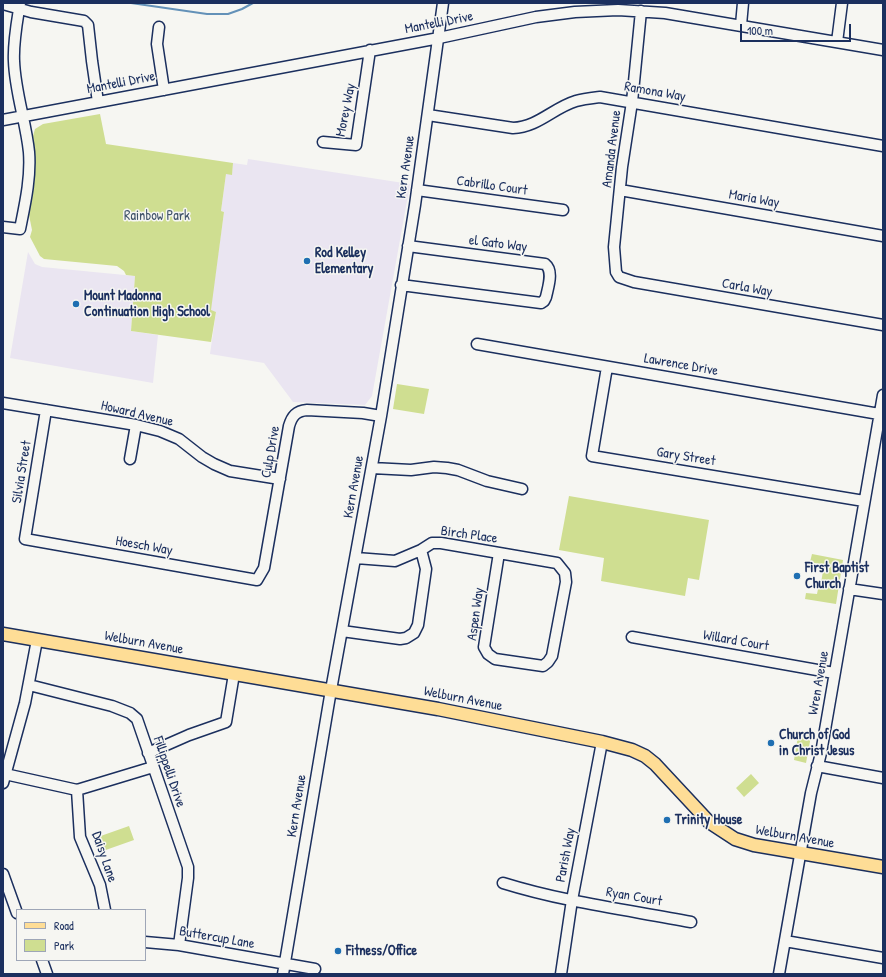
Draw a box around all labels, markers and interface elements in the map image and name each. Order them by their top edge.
street label: Mantelli Drive [403,8,475,38]
scale bar [742,16,853,42]
text: 100 m [747,22,773,39]
street label: Mantelli Drive [85,68,157,98]
street label: Ramona Way [623,78,687,106]
street label: Morey Way [333,82,359,138]
street label: Amanda Avenue [599,109,625,189]
street label: Kern Avenue [393,134,419,200]
street label: Cabrillo Court [455,173,529,199]
street label: Maria Way [727,186,781,212]
park label: Rainbow Park [124,208,190,224]
street label: el Gato Way [468,232,528,256]
place label: Rod Kelley Elementary [315,245,374,278]
marker: Rod Kelley Elementary [302,256,312,266]
street label: Carla Way [720,275,774,301]
place label: Mount Madonna Continuation High School [84,288,210,320]
marker: Mount Madonna Continuation High School [71,299,81,309]
street label: Lawrence Drive [643,350,719,380]
street label: Howard Avenue [99,398,175,430]
street label: Culp Drive [258,425,284,479]
street label: Silvia Street [9,439,35,505]
street label: Gary Street [655,444,717,470]
street label: Kern Avenue [340,454,368,520]
street label: Birch Place [440,523,498,547]
street label: Hoesch Way [114,533,174,559]
place label: First Baptist Church [805,560,869,592]
marker: First Baptist Church [792,571,802,581]
street label: Aspen Way [464,586,488,642]
street label: Willard Court [702,627,770,655]
street label: Welburn Avenue [103,628,185,658]
street label: Wren Avenue [805,650,833,716]
street label: Welburn Avenue [422,683,504,715]
place label: Church of God in Christ Jesus [779,727,854,760]
street label: Fillippelli Drive [149,734,189,810]
marker: Church of God in Christ Jesus [766,738,776,748]
street label: Kern Avenue [284,773,310,839]
place label: Trinity House [675,812,742,828]
marker: Trinity House [662,815,672,825]
street label: Welburn Avenue [754,822,836,852]
street label: Parish Way [552,826,580,884]
street label: Daisy Lane [88,829,120,885]
street label: Ryan Court [605,884,663,910]
legend [16,909,146,961]
text: Road [54,917,74,934]
street label: Buttercup Lane [178,923,256,953]
text: Park [54,937,74,954]
place label: Fitness/Office [346,943,417,959]
marker: Fitness/Office [333,946,343,956]

